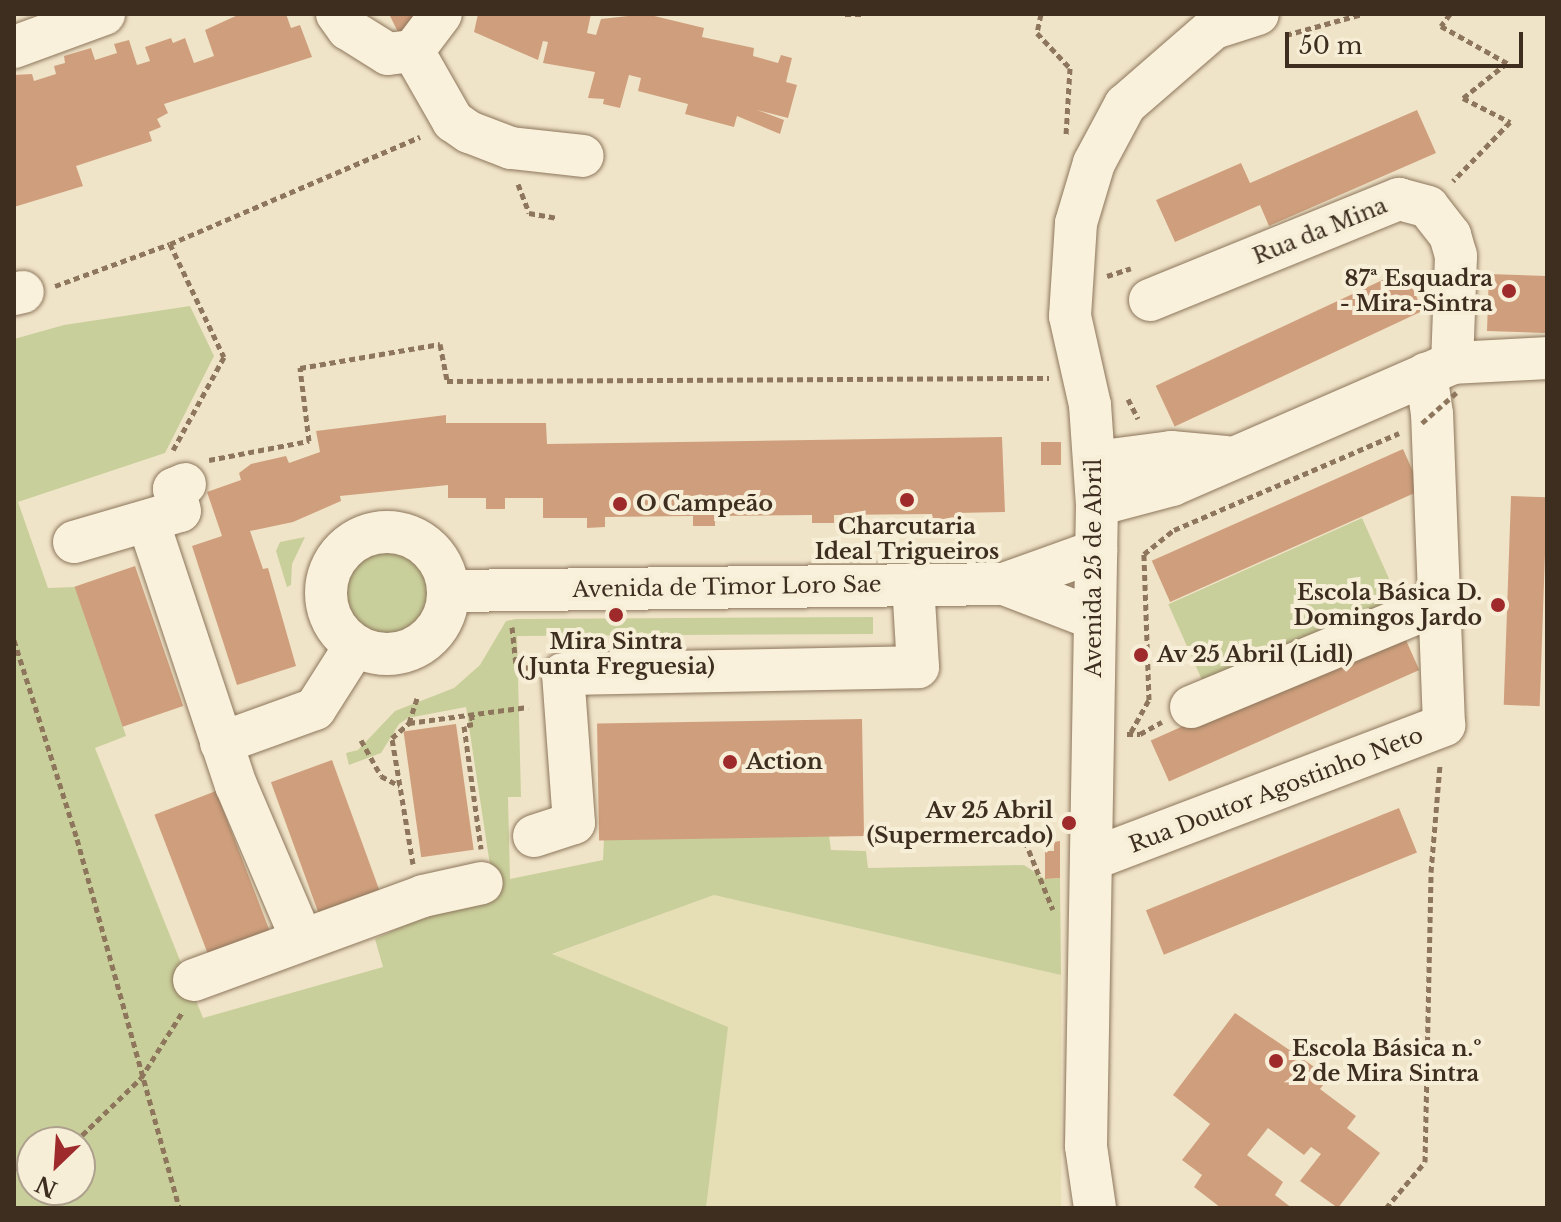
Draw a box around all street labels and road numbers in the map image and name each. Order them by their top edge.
street label: Rua da Mina [1249,192,1391,270]
street label: Avenida 25 de Abril [1081,458,1107,678]
street label: Avenida de Timor Loro Sae [571,571,883,603]
street label: Rua Doutor Agostinho Neto [1124,721,1428,859]

